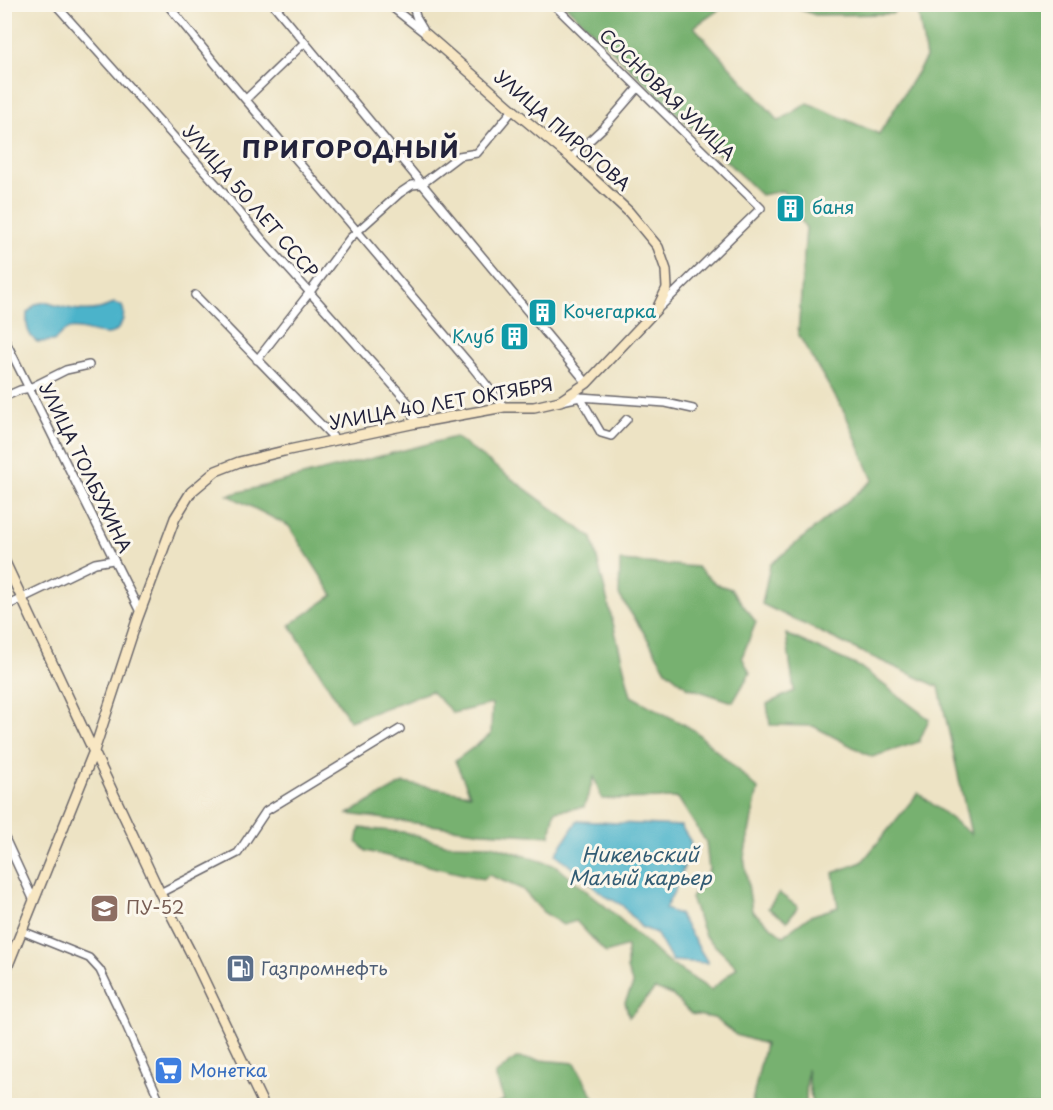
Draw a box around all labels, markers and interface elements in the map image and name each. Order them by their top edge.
street label: СОСНОВАЯ УЛИЦА [594,22,742,166]
street label: УЛИЦА ПИРОГОВА [489,63,637,197]
street label: УЛИЦА 50 ЛЕТ СССР [177,119,325,283]
district label: ПРИГОРОДНЫЙ [242,130,460,166]
building icon: баня [775,192,807,224]
place label: баня [812,193,854,220]
building icon: Кочегарка [526,296,558,328]
place label: Кочегарка [563,297,657,324]
building icon: Клуб [499,321,531,353]
place label: Клуб [452,322,494,349]
street label: УЛИЦА 40 ЛЕТ ОКТЯБРЯ [327,370,555,435]
street label: УЛИЦА ТОЛБУХИНА [33,378,139,557]
water label: Никельский Малый карьер [568,839,713,892]
school or university icon: ПУ-52 [89,892,121,924]
place label: ПУ-52 [126,893,184,920]
fuel station icon: Газпромнефть [224,953,256,985]
place label: Газпромнефть [261,954,388,981]
supermarket icon: Монетка [153,1055,185,1087]
place label: Монетка [190,1056,268,1083]

